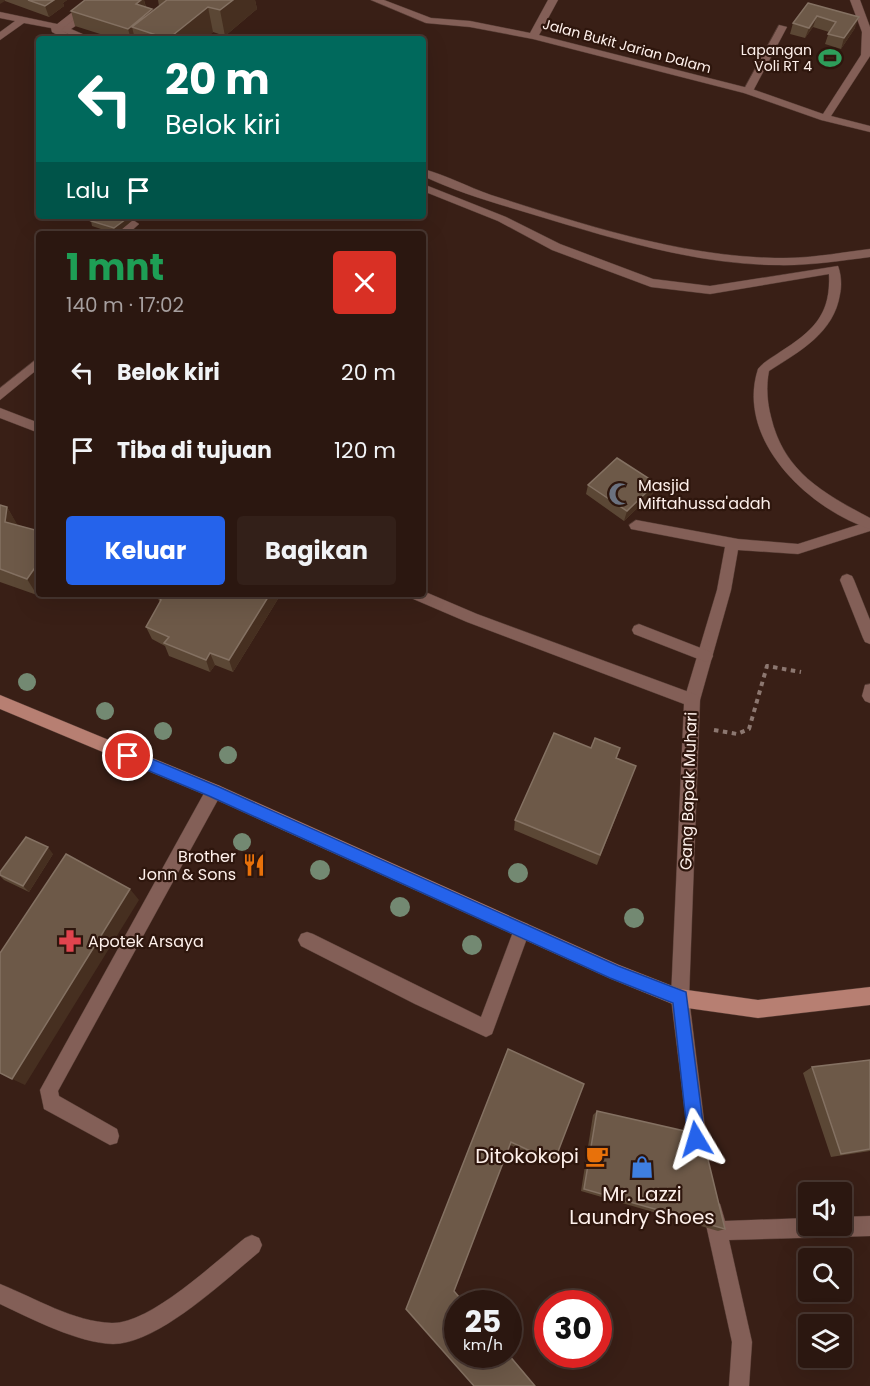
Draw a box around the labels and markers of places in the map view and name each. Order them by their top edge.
place label: Lapangan Voli RT 4 [741,40,812,76]
sports icon: Lapangan Voli RT 4 [817,45,843,71]
place label: Masjid Miftahussa'adah [638,474,771,515]
mosque icon: Masjid Miftahussa'adah [607,481,633,507]
pin [102,730,153,781]
place label: Brother Jonn & Sons [138,845,236,886]
restaurant icon: Brother Jonn & Sons [241,852,267,878]
pharmacy icon: Apotek Arsaya [57,928,83,954]
place label: Apotek Arsaya [88,930,204,953]
place label: Ditokokopi [475,1142,579,1170]
cafe icon: Ditokokopi [584,1143,610,1169]
shop icon: Mr. Lazzi Laundry Shoes [629,1154,655,1180]
place label: Mr. Lazzi Laundry Shoes [569,1180,715,1231]

